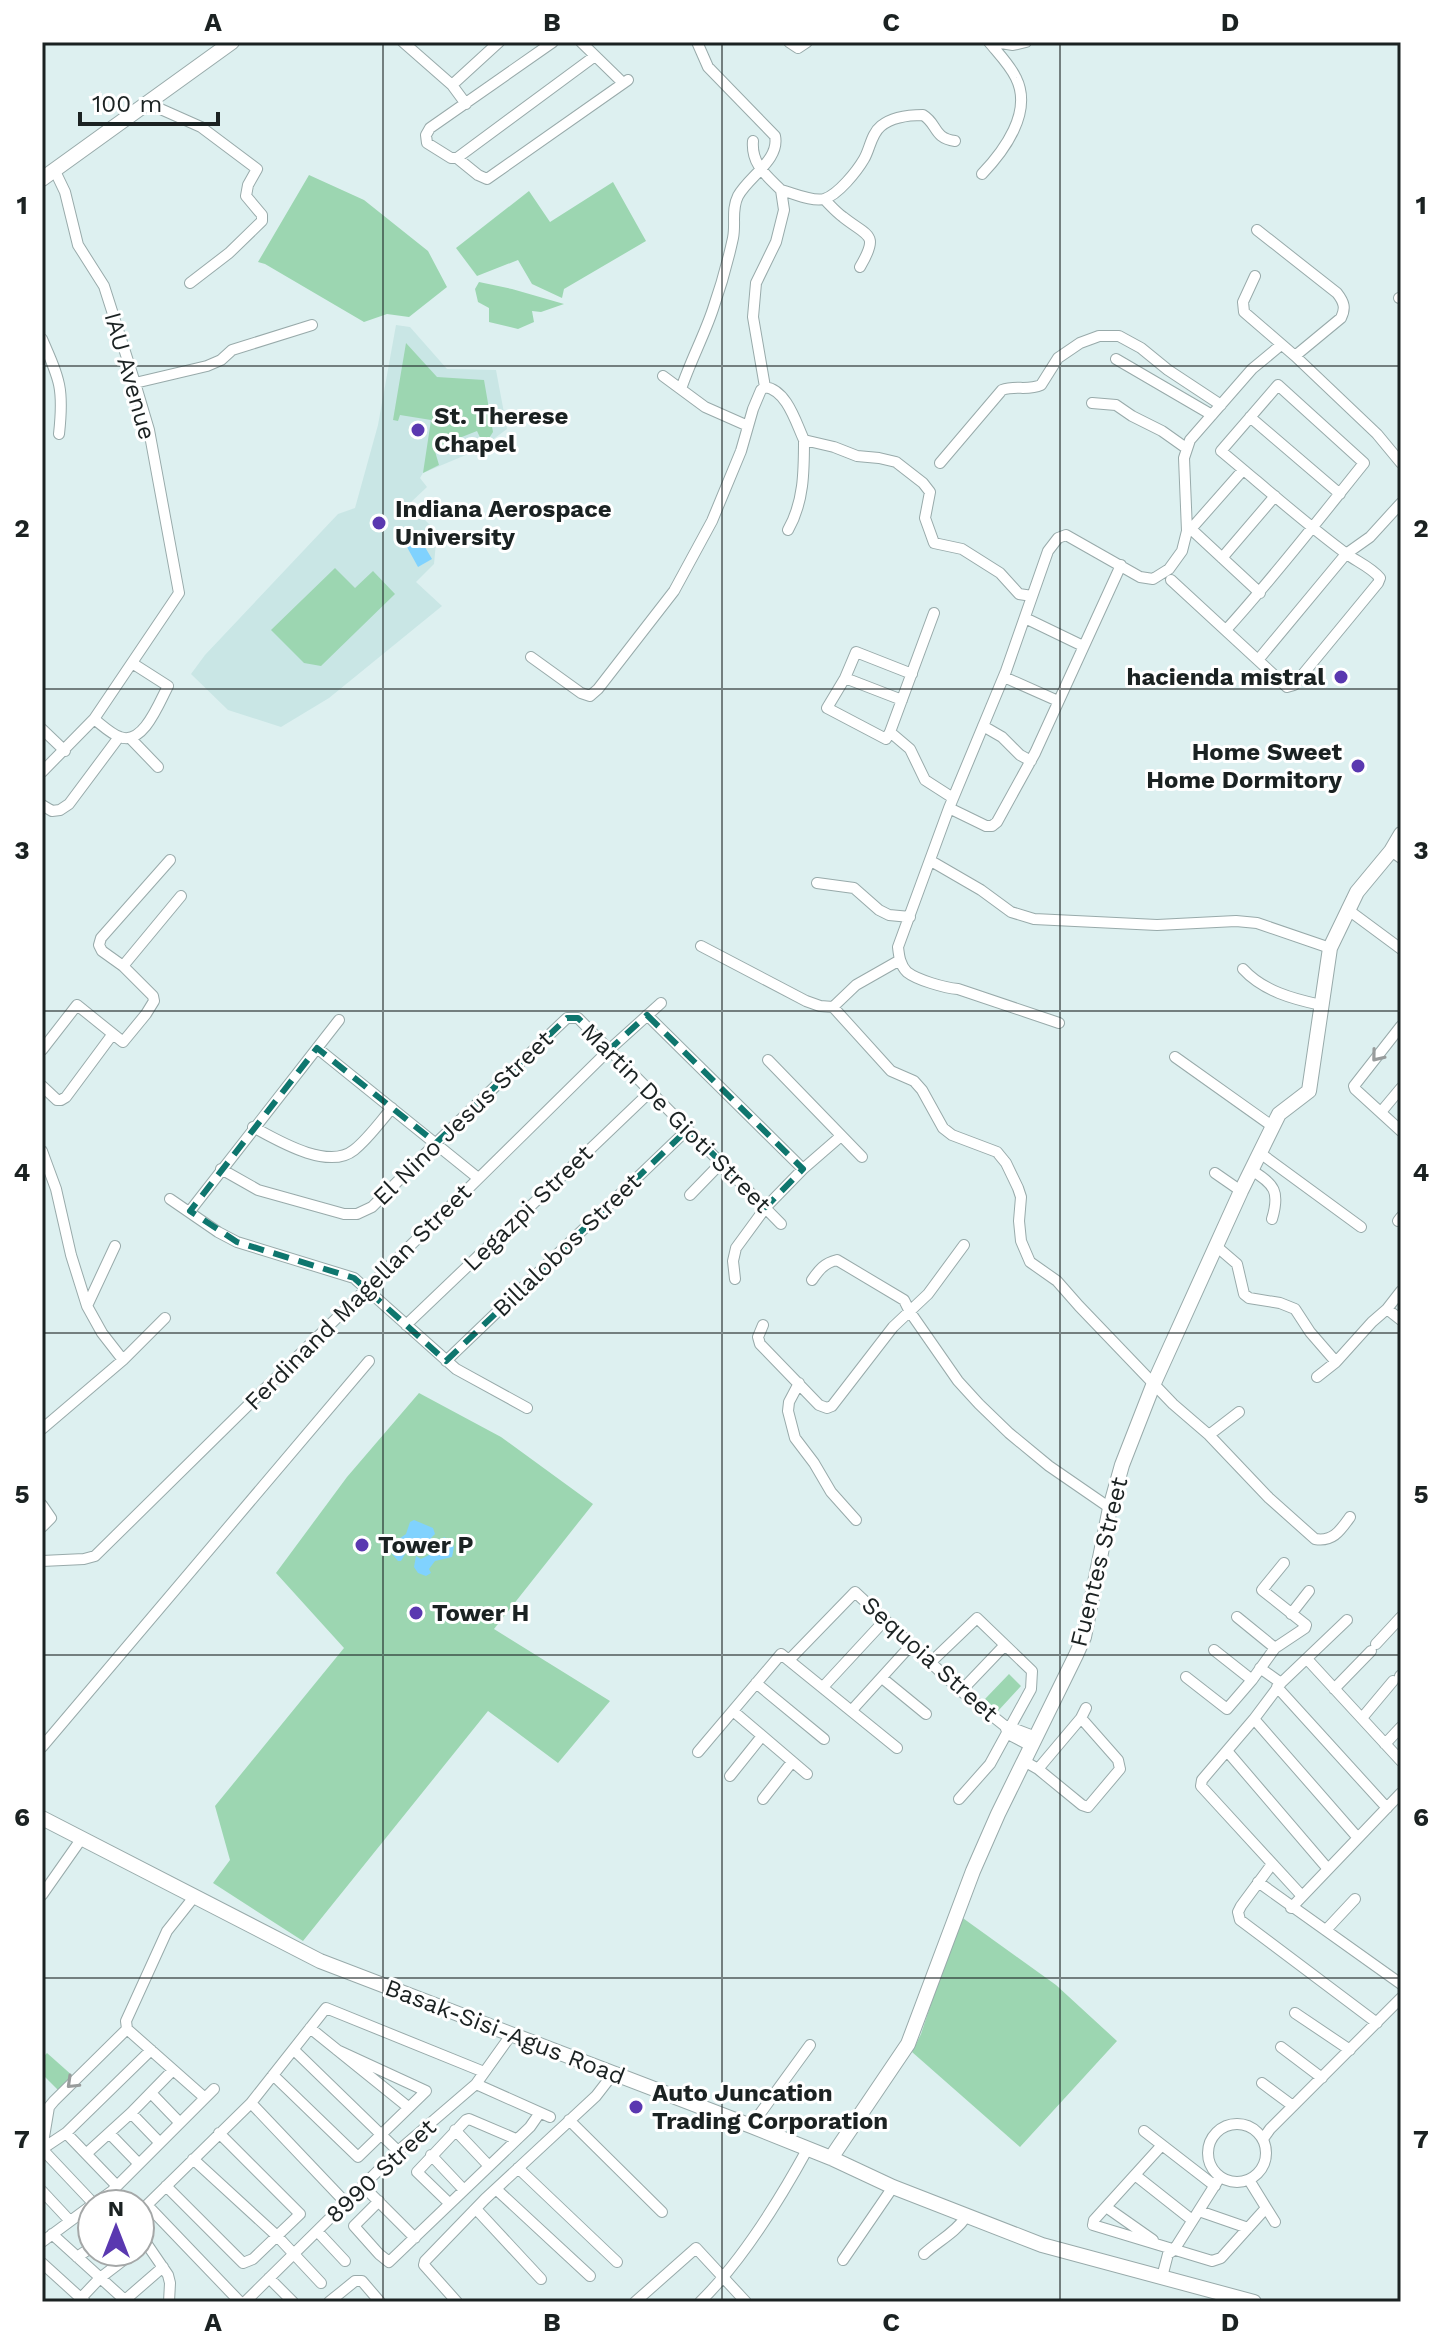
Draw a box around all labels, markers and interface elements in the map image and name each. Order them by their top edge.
text: A [204,7,222,37]
text: B [543,7,561,37]
text: C [882,7,900,37]
text: D [1221,7,1239,37]
scale bar [80,76,218,126]
text: 100 m [92,90,162,118]
text: 1 [16,190,28,220]
text: 1 [1415,190,1427,220]
street label: IAU Avenue [98,309,162,443]
place label: St. Therese Chapel [434,402,569,458]
marker: St. Therese Chapel [409,421,427,439]
place label: Indiana Aerospace University [395,495,612,551]
text: 2 [14,513,30,543]
text: 2 [1413,513,1429,543]
marker: Indiana Aerospace University [370,514,388,532]
place label: hacienda mistral [1127,663,1325,691]
marker: hacienda mistral [1332,668,1350,686]
place label: Home Sweet Home Dormitory [1146,738,1343,794]
marker: Home Sweet Home Dormitory [1349,757,1367,775]
text: 3 [14,835,30,865]
text: 3 [1413,835,1429,865]
street label: Martin De Gioti Street [575,1017,777,1219]
street label: El Nino Jesus Street [367,1025,559,1211]
one-way arrow [1372,1047,1387,1061]
street label: Legazpi Street [458,1139,598,1277]
text: 4 [14,1157,31,1187]
text: 4 [1413,1157,1430,1187]
street label: Billalobos Street [487,1167,647,1323]
street label: Ferdinand Magellan Street [239,1178,477,1416]
street label: Fuentes Street [1064,1474,1134,1650]
text: 5 [14,1479,30,1509]
text: 5 [1413,1479,1429,1509]
place label: Tower P [378,1531,474,1559]
marker: Tower P [353,1536,371,1554]
street label: Sequoia Street [856,1591,1004,1727]
place label: Tower H [432,1599,529,1627]
marker: Tower H [407,1604,425,1622]
text: 6 [14,1802,30,1832]
text: 6 [1413,1802,1429,1832]
street label: Basak-Sisi-Agus Road [381,1973,629,2091]
one-way arrow [67,2073,81,2088]
place label: Auto Juncation Trading Corporation [652,2079,888,2135]
marker: Auto Juncation Trading Corporation [627,2098,645,2116]
street label: 8990 Street [320,2113,442,2229]
text: 7 [14,2124,30,2154]
text: 7 [1413,2124,1429,2154]
north arrow [76,2188,156,2268]
text: N [108,2196,124,2221]
text: A [204,2307,222,2337]
text: B [543,2307,561,2337]
text: C [882,2307,900,2337]
text: D [1221,2307,1239,2337]

